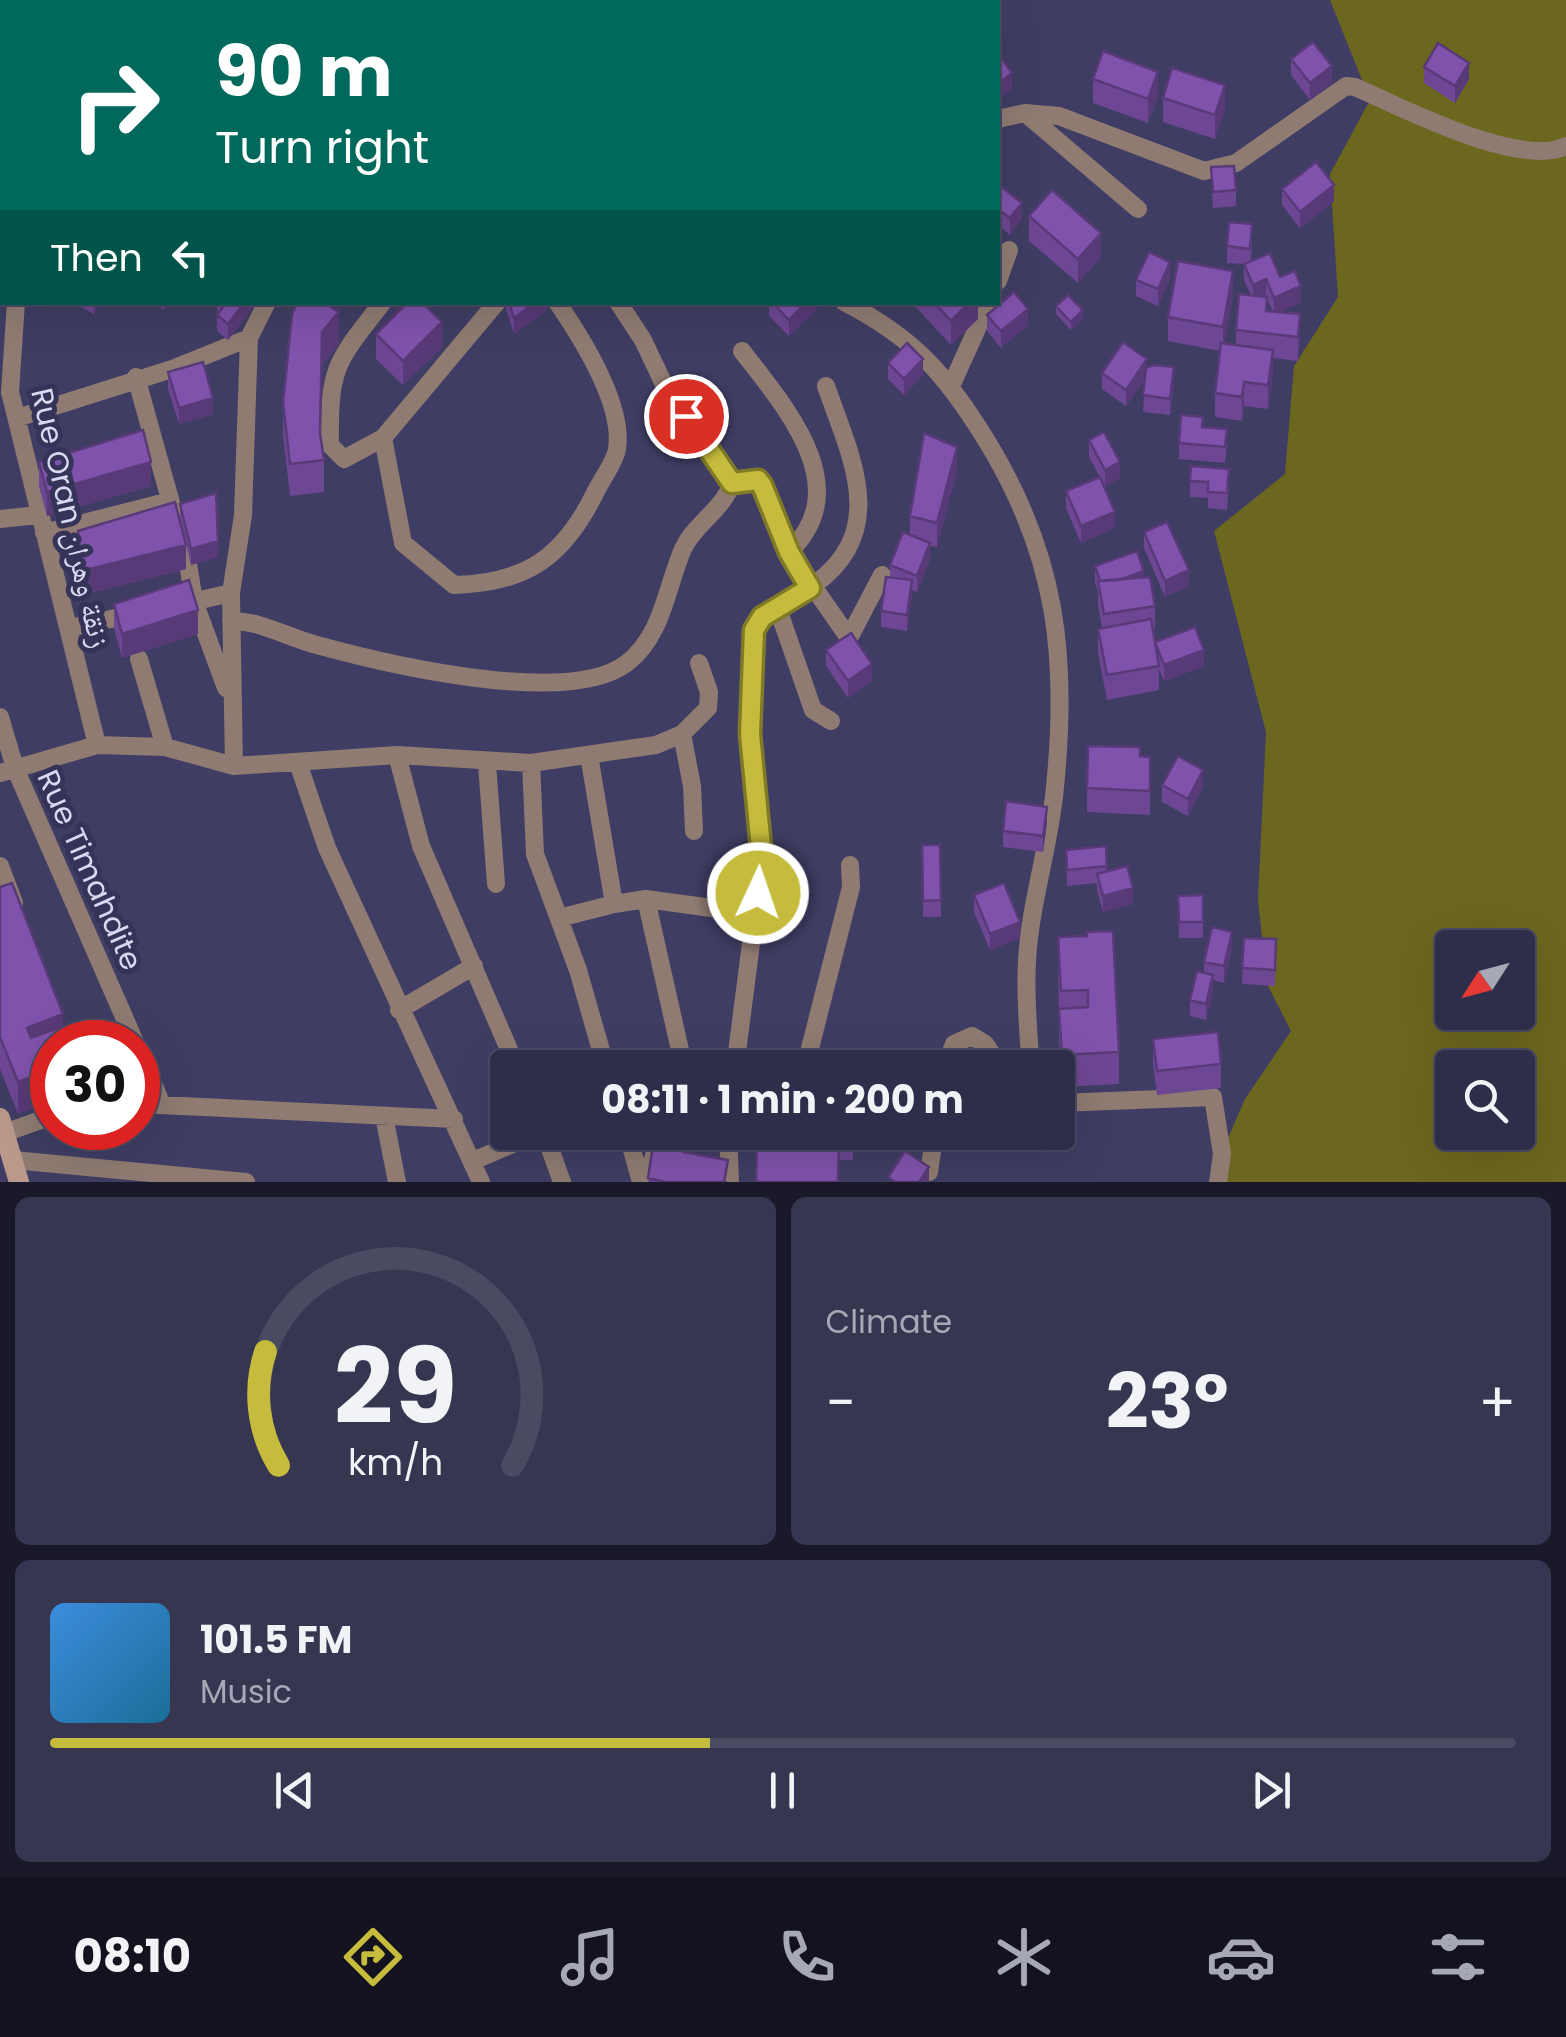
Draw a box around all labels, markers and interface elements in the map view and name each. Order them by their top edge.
text: 90 m [215,22,393,121]
icon: right [50,40,180,170]
text: Turn right [215,116,429,179]
icon: left [163,230,218,285]
text: Then [50,231,143,284]
pin [644,374,729,459]
street label: Rue Oran زنقة وهران [20,384,122,652]
icon: arrive [659,389,714,444]
street label: Rue Timahdite [27,763,153,977]
position arrow [706,841,810,945]
north arrow [1435,930,1535,1030]
map controls [1435,930,1535,1150]
speed limit sign: 30 [30,1020,160,1150]
button: search [1435,1050,1535,1150]
text: 08:11 · 1 min · 200 m [601,1073,964,1126]
text: Climate [826,1299,952,1344]
text: 29 [334,1314,457,1459]
text: 23° [1106,1349,1229,1454]
text: − [826,1364,856,1441]
text: + [1478,1364,1516,1441]
text: km/h [348,1437,443,1488]
text: 101.5 FM [200,1613,353,1666]
text: Music [200,1669,292,1714]
icon: previous [267,1763,322,1818]
icon: pause [755,1763,810,1818]
icon: next [1244,1763,1299,1818]
icon: directions [338,1922,408,1992]
icon: music [555,1922,625,1992]
icon: phone [772,1922,842,1992]
icon: climate [989,1922,1059,1992]
icon: car [1206,1922,1276,1992]
icon: filters [1423,1922,1493,1992]
text: 08:10 [73,1925,191,1988]

